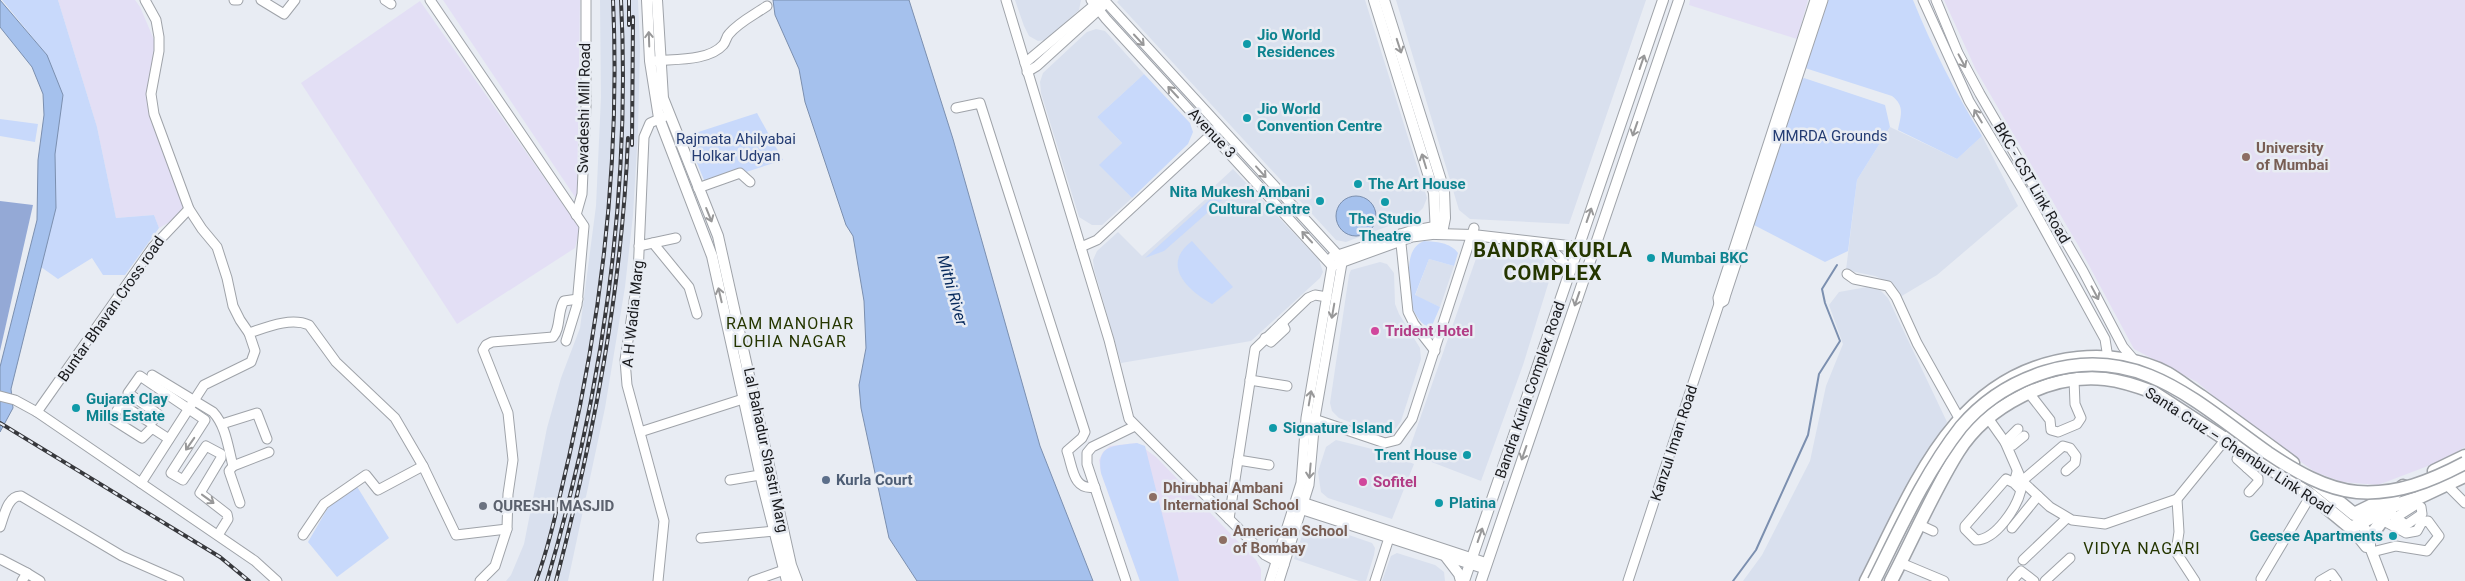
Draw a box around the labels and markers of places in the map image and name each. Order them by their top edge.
place label: Jio World Residences [1257,26,1335,61]
marker: Jio World Residences [1241,38,1253,50]
place label: Jio World Convention Centre [1257,100,1382,135]
marker: Jio World Convention Centre [1241,112,1253,124]
place label: University of Mumbai [2256,139,2329,174]
marker: University of Mumbai [2240,151,2252,163]
place label: The Art House [1368,175,1466,193]
marker: The Art House [1352,178,1364,190]
place label: Nita Mukesh Ambani Cultural Centre [1170,183,1310,218]
marker: Nita Mukesh Ambani Cultural Centre [1314,195,1326,207]
marker: The Studio Theatre [1379,196,1391,208]
place label: The Studio Theatre [1348,210,1422,245]
place label: Mumbai BKC [1661,249,1749,267]
marker: Mumbai BKC [1645,252,1657,264]
place label: Trident Hotel [1385,322,1473,340]
marker: Trident Hotel [1369,325,1381,337]
place label: Gujarat Clay Mills Estate [86,390,168,425]
marker: Gujarat Clay Mills Estate [70,402,82,414]
place label: Signature Island [1283,419,1393,437]
marker: Signature Island [1267,422,1279,434]
place label: Trent House [1374,446,1457,464]
marker: Trent House [1461,449,1473,461]
place label: Kurla Court [836,471,913,489]
place label: Sofitel [1373,473,1417,491]
marker: Kurla Court [820,474,832,486]
marker: Sofitel [1357,476,1369,488]
place label: Dhirubhai Ambani International School [1163,479,1299,514]
marker: Dhirubhai Ambani International School [1147,491,1159,503]
place label: Platina [1449,494,1496,512]
place label: QURESHI MASJID [493,497,615,515]
marker: Platina [1433,497,1445,509]
marker: QURESHI MASJID [477,500,489,512]
place label: American School of Bombay [1233,522,1348,557]
place label: Geesee Apartments [2249,527,2383,545]
marker: Geesee Apartments [2387,530,2399,542]
marker: American School of Bombay [1217,534,1229,546]

